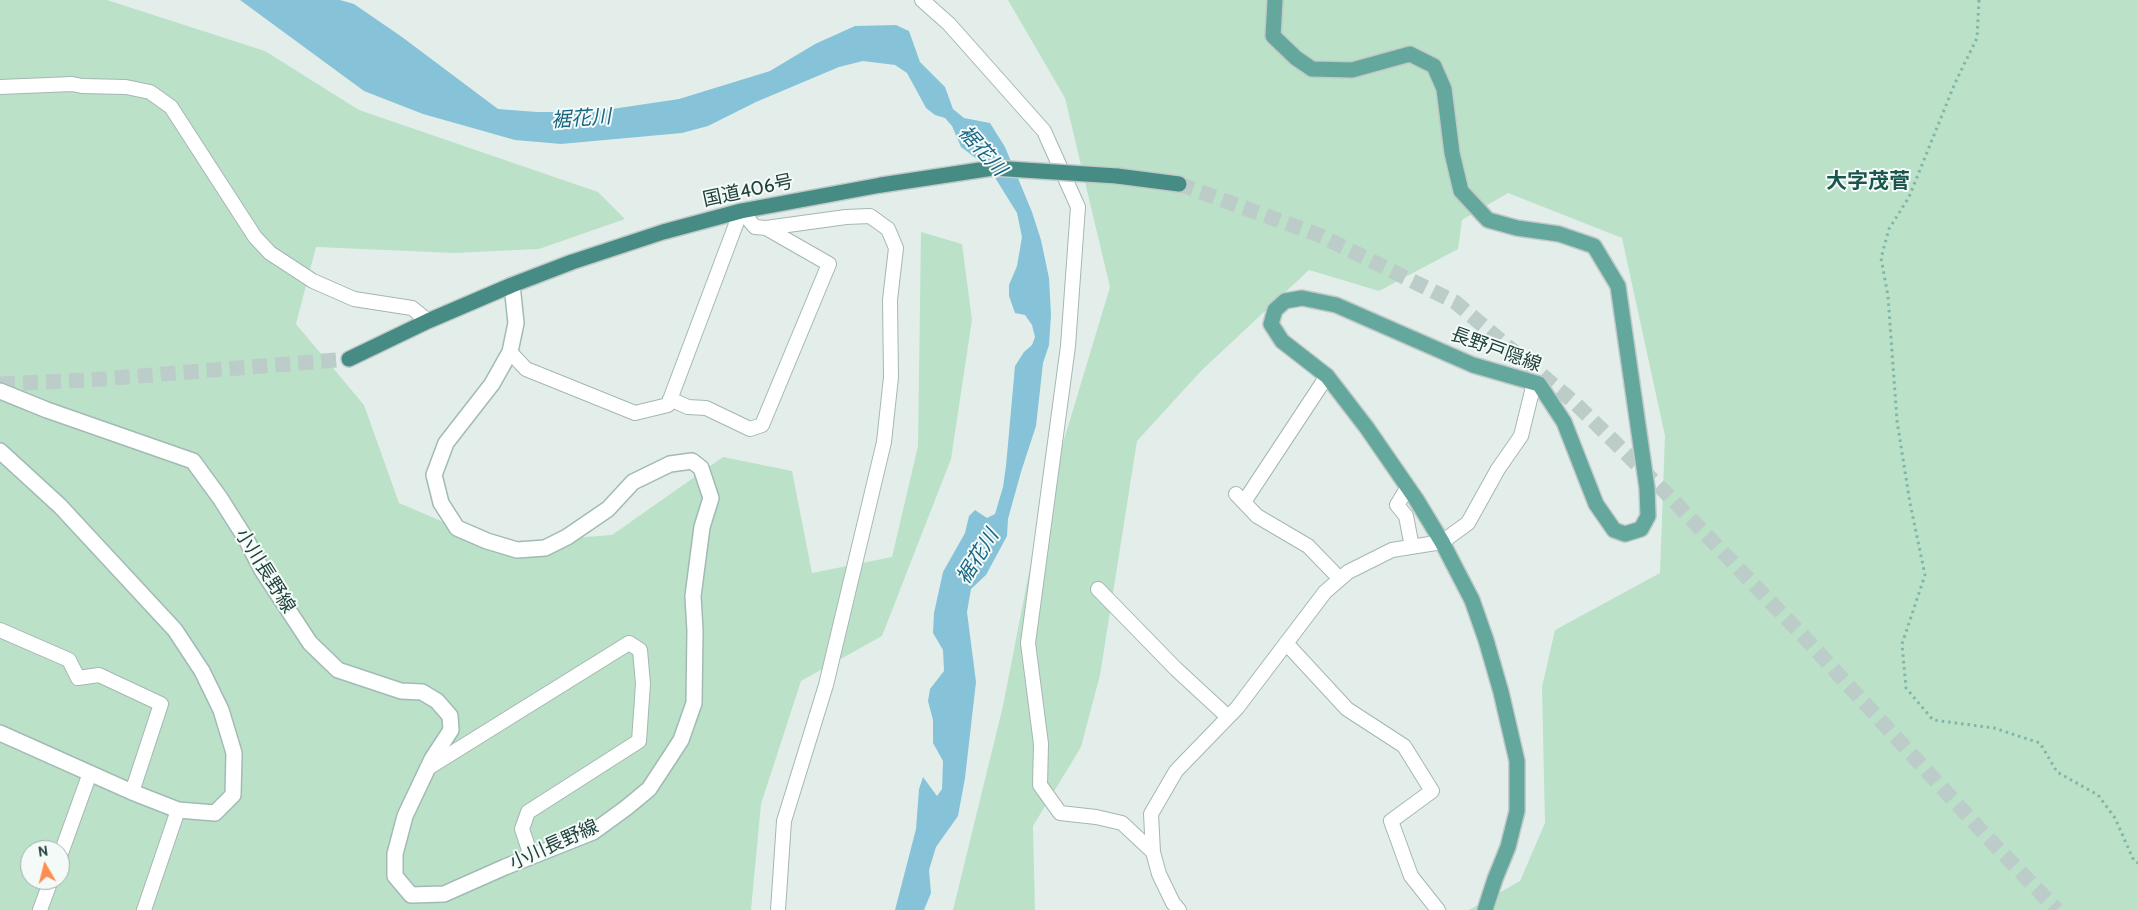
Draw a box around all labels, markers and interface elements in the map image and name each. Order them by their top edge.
water label: 裾花川 [550,105,612,133]
water label: 裾花川 [953,121,1011,181]
district label: 大字茂菅 [1826,169,1910,195]
street label: 国道406号 [701,170,795,212]
street label: 長野戸隠線 [1447,323,1545,377]
street label: 小川長野線 [230,525,300,617]
water label: 裾花川 [952,525,1004,589]
street label: 小川長野線 [506,815,602,875]
north arrow [20,840,70,890]
text: N [37,842,49,861]

